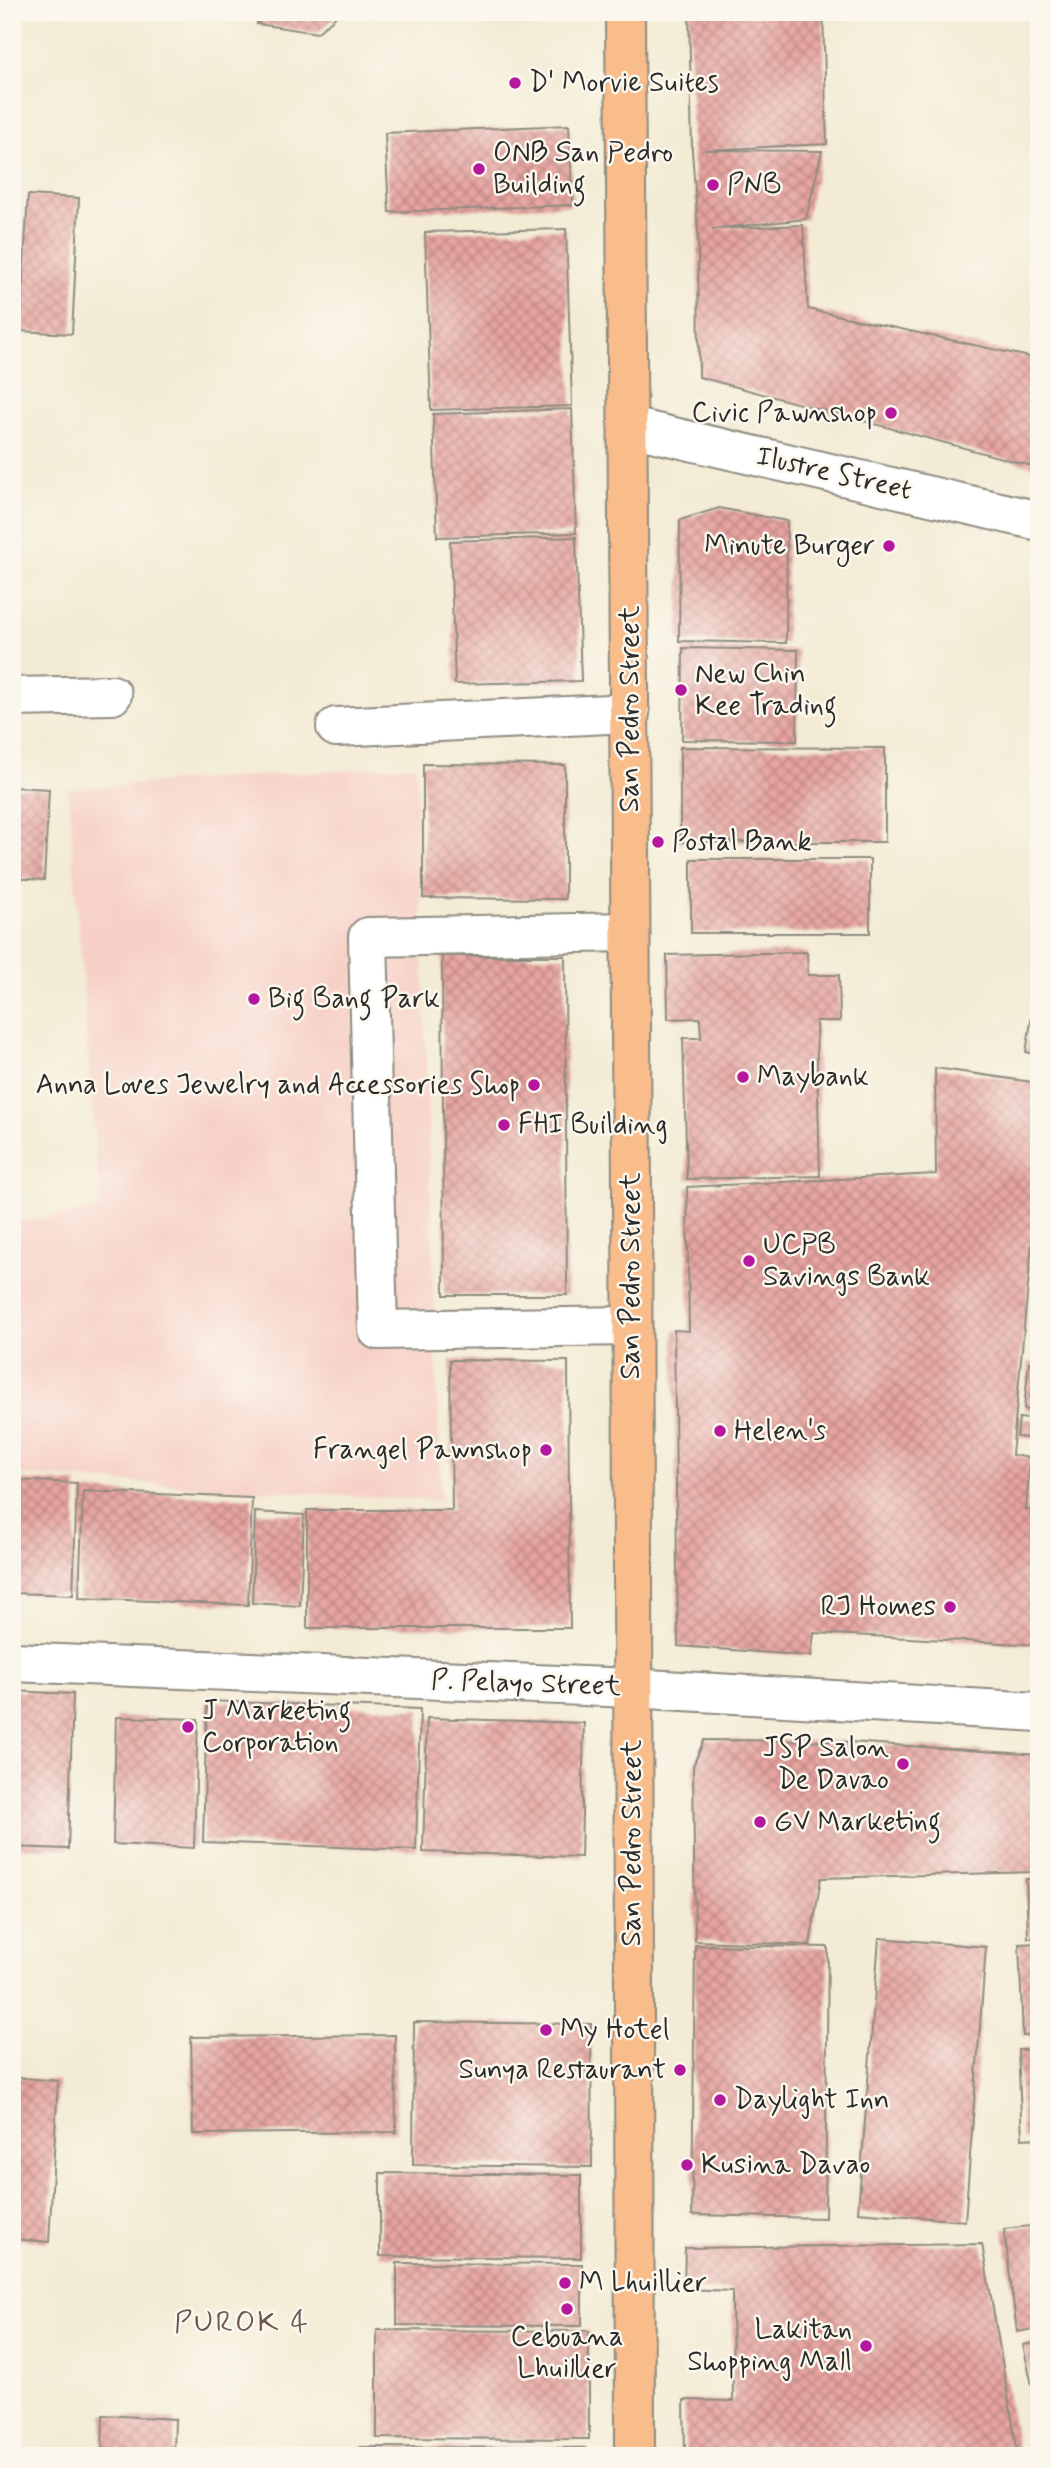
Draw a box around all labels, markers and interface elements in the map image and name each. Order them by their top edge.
place label: D' Morvie Suites [529,65,719,102]
marker: D' Morvie Suites [507,75,523,91]
place label: ONB San Pedro Building [493,135,673,207]
marker: ONB San Pedro Building [471,161,487,177]
place label: PNB [727,167,782,204]
marker: PNB [705,177,721,193]
place label: Civic Pawnshop [692,395,877,432]
marker: Civic Pawnshop [883,405,899,421]
street label: Ilustre Street [753,438,915,510]
place label: Minute Burger [704,528,875,567]
marker: Minute Burger [881,538,897,554]
street label: San Pedro Street [612,605,649,813]
place label: New Chin Kee Trading [695,656,837,728]
marker: New Chin Kee Trading [673,682,689,698]
place label: Postal Bank [672,824,812,861]
marker: Postal Bank [650,834,666,850]
place label: Big Bang Park [268,981,440,1021]
marker: Big Bang Park [246,991,262,1007]
place label: Maybank [757,1059,869,1096]
place label: Anna Loves Jewelry and Accessories Shop [36,1067,520,1104]
marker: Maybank [735,1069,751,1085]
marker: Anna Loves Jewelry and Accessories Shop [526,1077,542,1093]
place label: FHI Building [518,1107,668,1144]
marker: FHI Building [496,1117,512,1133]
street label: San Pedro Street [613,1172,650,1380]
place label: UCPB Savings Bank [763,1227,930,1296]
marker: UCPB Savings Bank [741,1253,757,1269]
place label: Helen's [734,1413,826,1450]
marker: Helen's [712,1423,728,1439]
place label: Frangel Pawnshop [313,1432,532,1469]
marker: Frangel Pawnshop [538,1442,554,1458]
place label: RJ Homes [820,1589,936,1626]
marker: RJ Homes [942,1599,958,1615]
street label: P. Pelayo Street [430,1662,622,1706]
place label: J Marketing Corporation [202,1693,351,1762]
marker: J Marketing Corporation [180,1719,196,1735]
place label: JSP Salon De Davao [762,1730,889,1799]
street label: San Pedro Street [614,1739,651,1947]
marker: JSP Salon De Davao [895,1756,911,1772]
place label: GV Marketing [774,1804,941,1844]
marker: GV Marketing [752,1814,768,1830]
place label: My Hotel [560,2012,669,2049]
marker: My Hotel [538,2022,554,2038]
place label: Sunya Restaurant [458,2052,666,2089]
marker: Sunya Restaurant [672,2062,688,2078]
place label: Daylight Inn [734,2082,890,2119]
marker: Daylight Inn [712,2092,728,2108]
place label: Kusina Davao [701,2147,870,2184]
marker: Kusina Davao [679,2157,695,2173]
place label: M Lhuillier [579,2265,707,2302]
marker: M Lhuillier [557,2275,573,2291]
marker: Cebuana Lhuillier [559,2301,575,2317]
district label: PUROK 4 [174,2303,310,2342]
place label: Lakitan Shopping Mall [687,2312,852,2381]
place label: Cebuana Lhuillier [511,2319,623,2388]
marker: Lakitan Shopping Mall [858,2338,874,2354]

